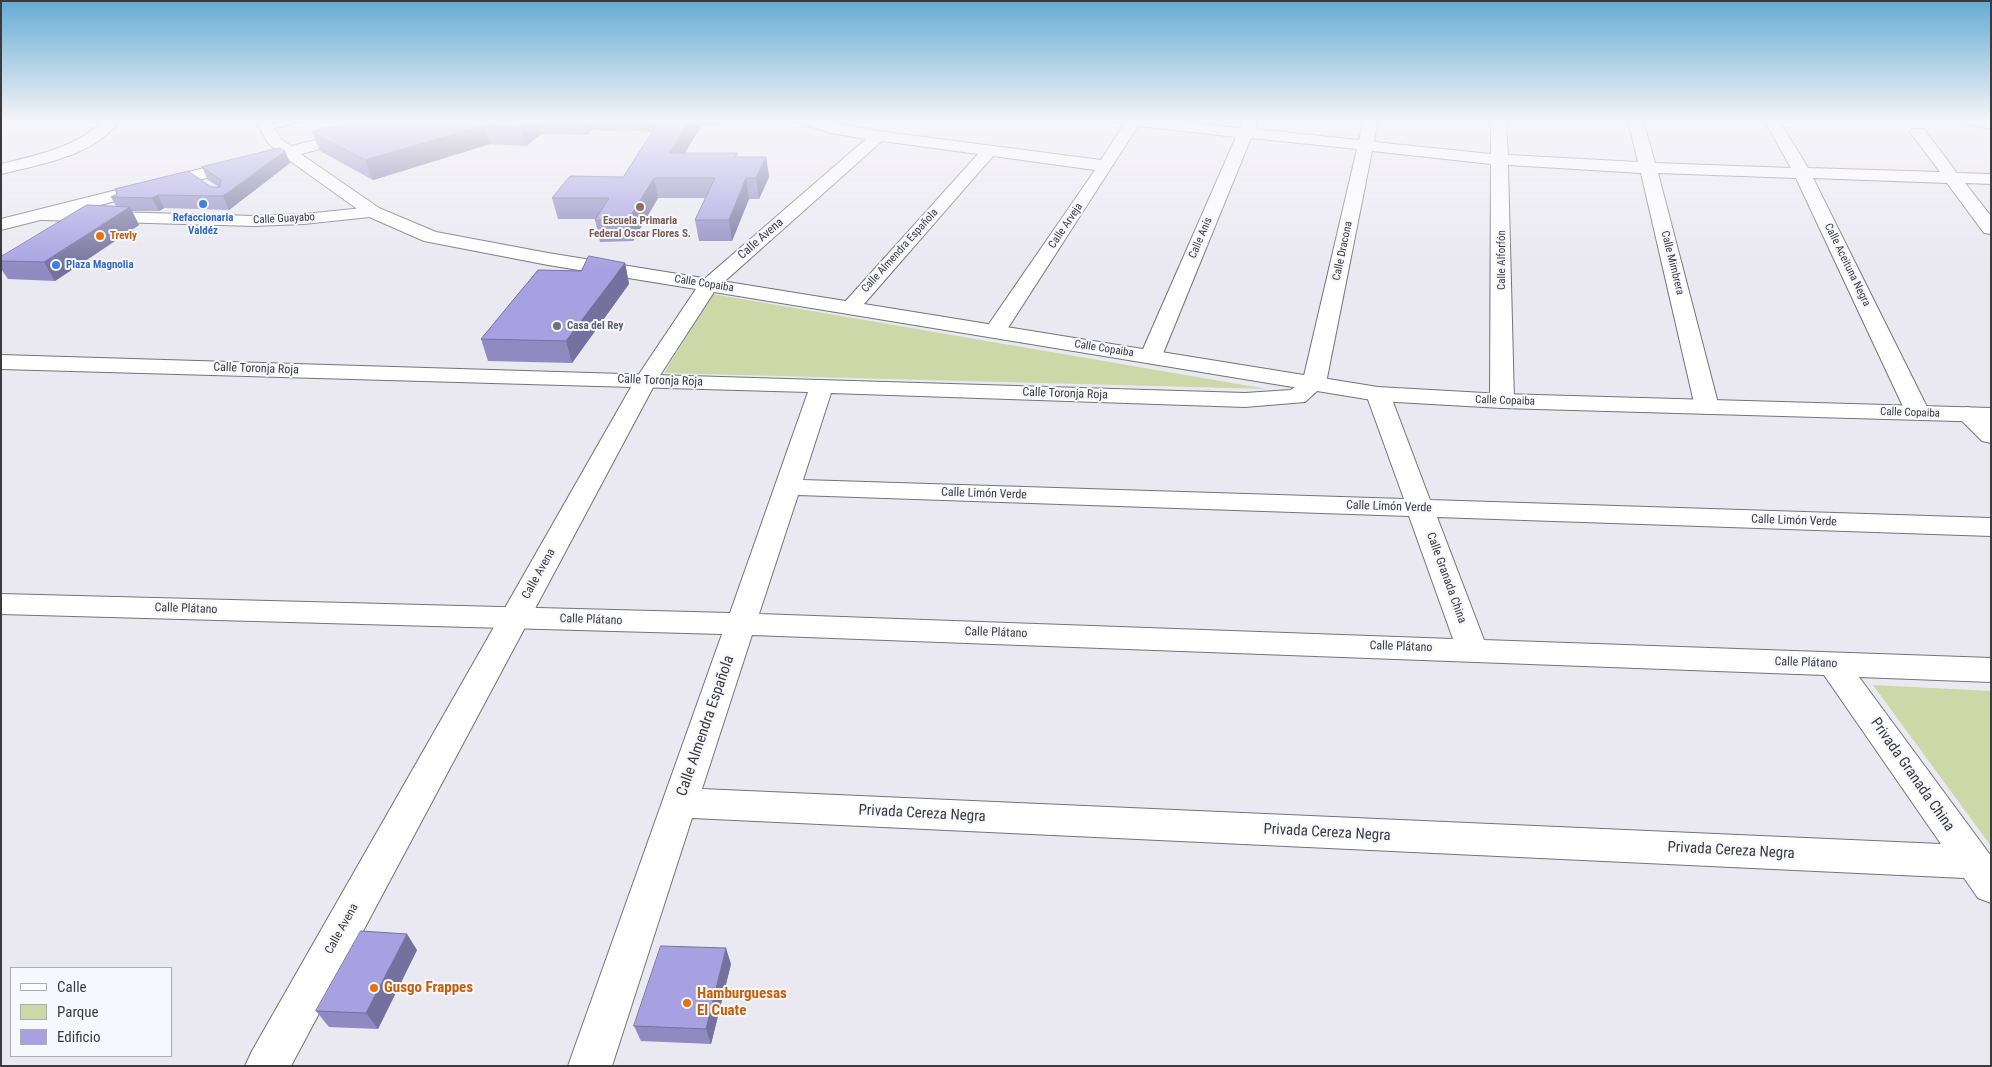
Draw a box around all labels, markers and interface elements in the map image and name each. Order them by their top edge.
marker: Refaccionaria Valdéz [197,198,209,210]
marker: Escuela Primaria Federal Oscar Flores S. [634,201,646,213]
street label: Calle Arveja [1046,201,1086,251]
street label: Calle Almendra Española [859,206,941,296]
place label: Refaccionaria Valdéz [173,211,233,237]
street label: Calle Guayabo [253,211,315,227]
place label: Escuela Primaria Federal Oscar Flores S. [589,214,691,240]
street label: Calle Avena [735,215,787,263]
street label: Calle Anís [1186,215,1216,261]
street label: Calle Dracona [1330,220,1356,282]
street label: Calle Aceituna Negra [1821,221,1873,309]
place label: Trevly [110,229,137,243]
marker: Trevly [94,230,106,242]
street label: Calle Alforfón [1495,230,1509,290]
street label: Calle Mimbrera [1658,230,1686,296]
place label: Plaza Magnolia [66,258,134,272]
marker: Plaza Magnolia [50,259,62,271]
street label: Calle Copaiba [673,273,735,295]
place label: Casa del Rey [567,319,623,333]
marker: Casa del Rey [551,320,563,332]
street label: Calle Copaiba [1073,338,1135,360]
street label: Calle Toronja Roja [213,360,299,378]
street label: Calle Toronja Roja [617,372,703,390]
street label: Calle Toronja Roja [1022,385,1108,403]
street label: Calle Copaiba [1475,393,1535,409]
street label: Calle Copaiba [1880,405,1940,421]
street label: Calle Limón Verde [941,485,1027,503]
street label: Calle Limón Verde [1346,498,1432,516]
street label: Calle Limón Verde [1751,512,1837,530]
street label: Calle Granada China [1423,531,1469,625]
street label: Calle Avena [519,546,559,602]
street label: Calle Plátano [154,601,218,617]
street label: Calle Plátano [559,612,623,628]
street label: Calle Plátano [964,625,1028,641]
street label: Calle Plátano [1369,639,1433,655]
street label: Calle Almendra Española [673,653,739,799]
street label: Calle Plátano [1774,655,1838,671]
street label: Privada Granada China [1866,715,1958,835]
street label: Privada Cereza Negra [858,802,986,826]
street label: Privada Cereza Negra [1263,821,1391,845]
street label: Privada Cereza Negra [1667,839,1795,863]
street label: Calle Avena [322,901,362,957]
legend [10,967,172,1057]
text: Calle [57,978,87,996]
place label: Gusgo Frappes [384,979,473,997]
marker: Gusgo Frappes [368,982,380,994]
place label: Hamburguesas El Cuate [697,985,787,1020]
marker: Hamburguesas El Cuate [681,997,693,1009]
text: Parque [57,1003,99,1021]
text: Edificio [57,1028,100,1046]

